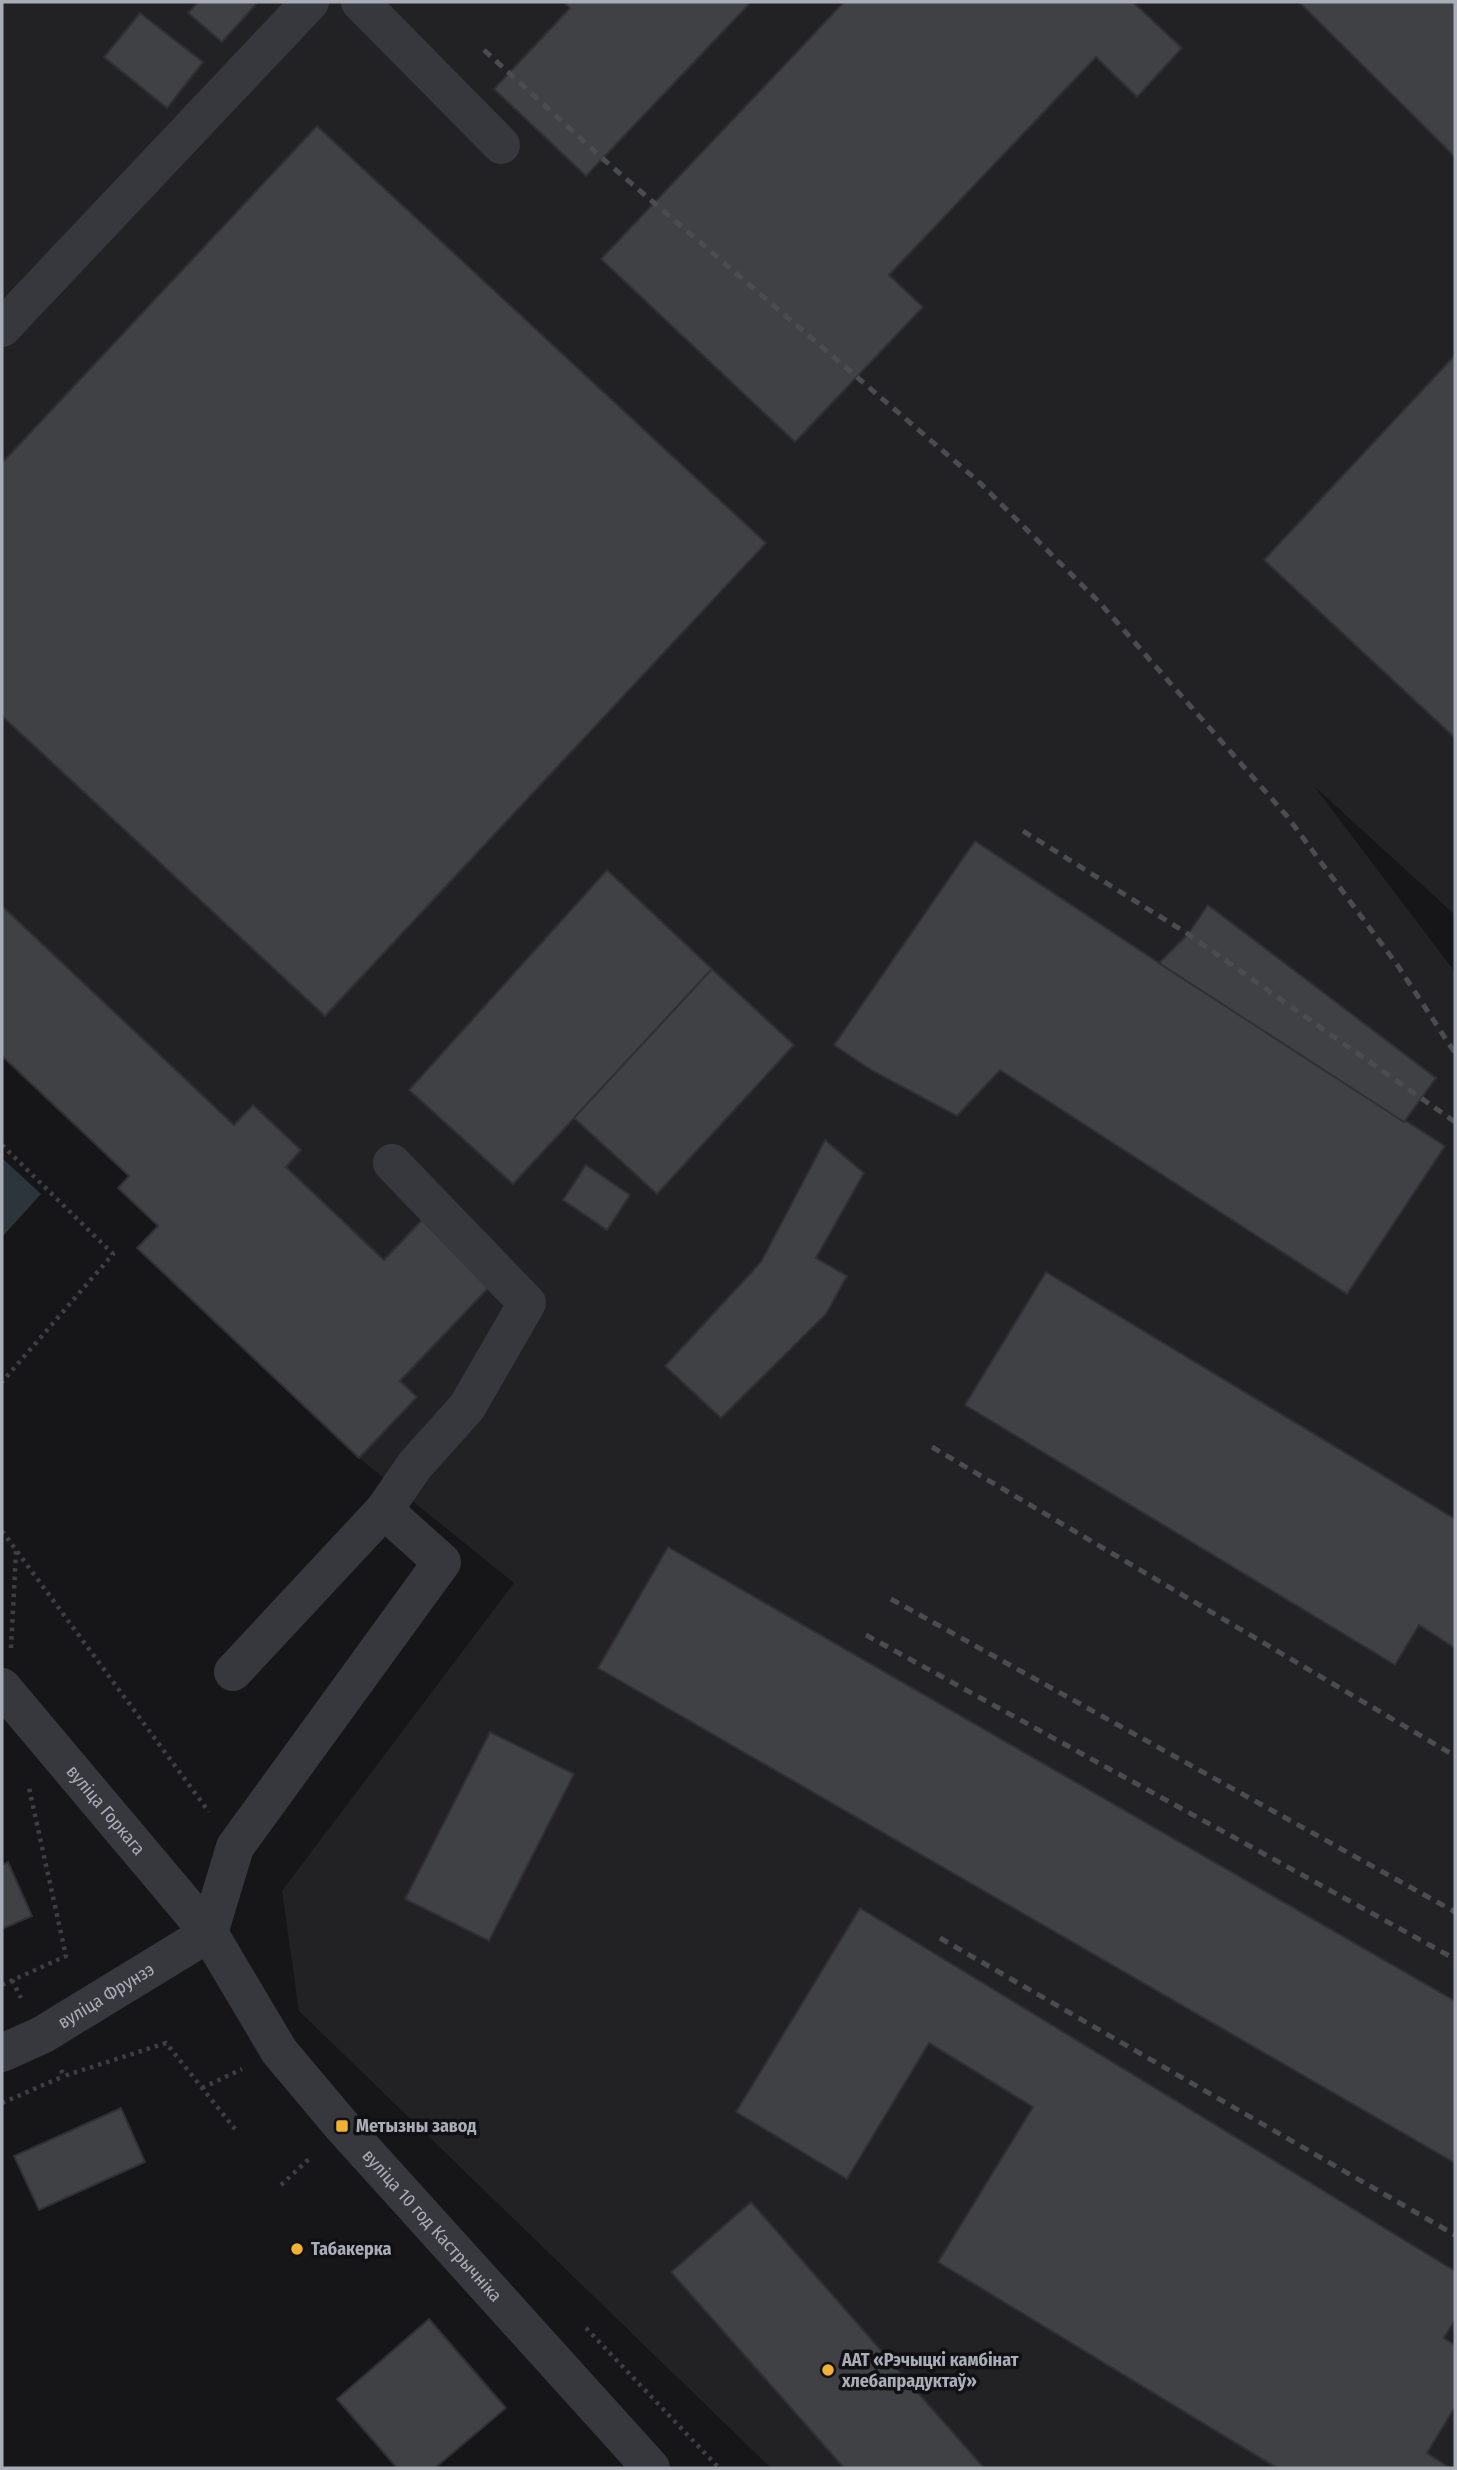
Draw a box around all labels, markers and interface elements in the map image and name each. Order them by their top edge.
street label: вуліца Горкага [62,1761,150,1860]
street label: вуліца Фрунзэ [54,1958,158,2034]
place label: Метызны завод [356,2115,476,2137]
marker: Метызны завод [334,2118,350,2134]
street label: вуліца 10 год Кастрычніка [358,2145,507,2307]
place label: Табакерка [311,2238,392,2260]
marker: Табакерка [289,2241,305,2257]
place label: ААТ «Рэчыцкі камбінат хлебапрадуктаў» [841,2349,1019,2392]
marker: ААТ «Рэчыцкі камбінат хлебапрадуктаў» [820,2362,836,2378]

